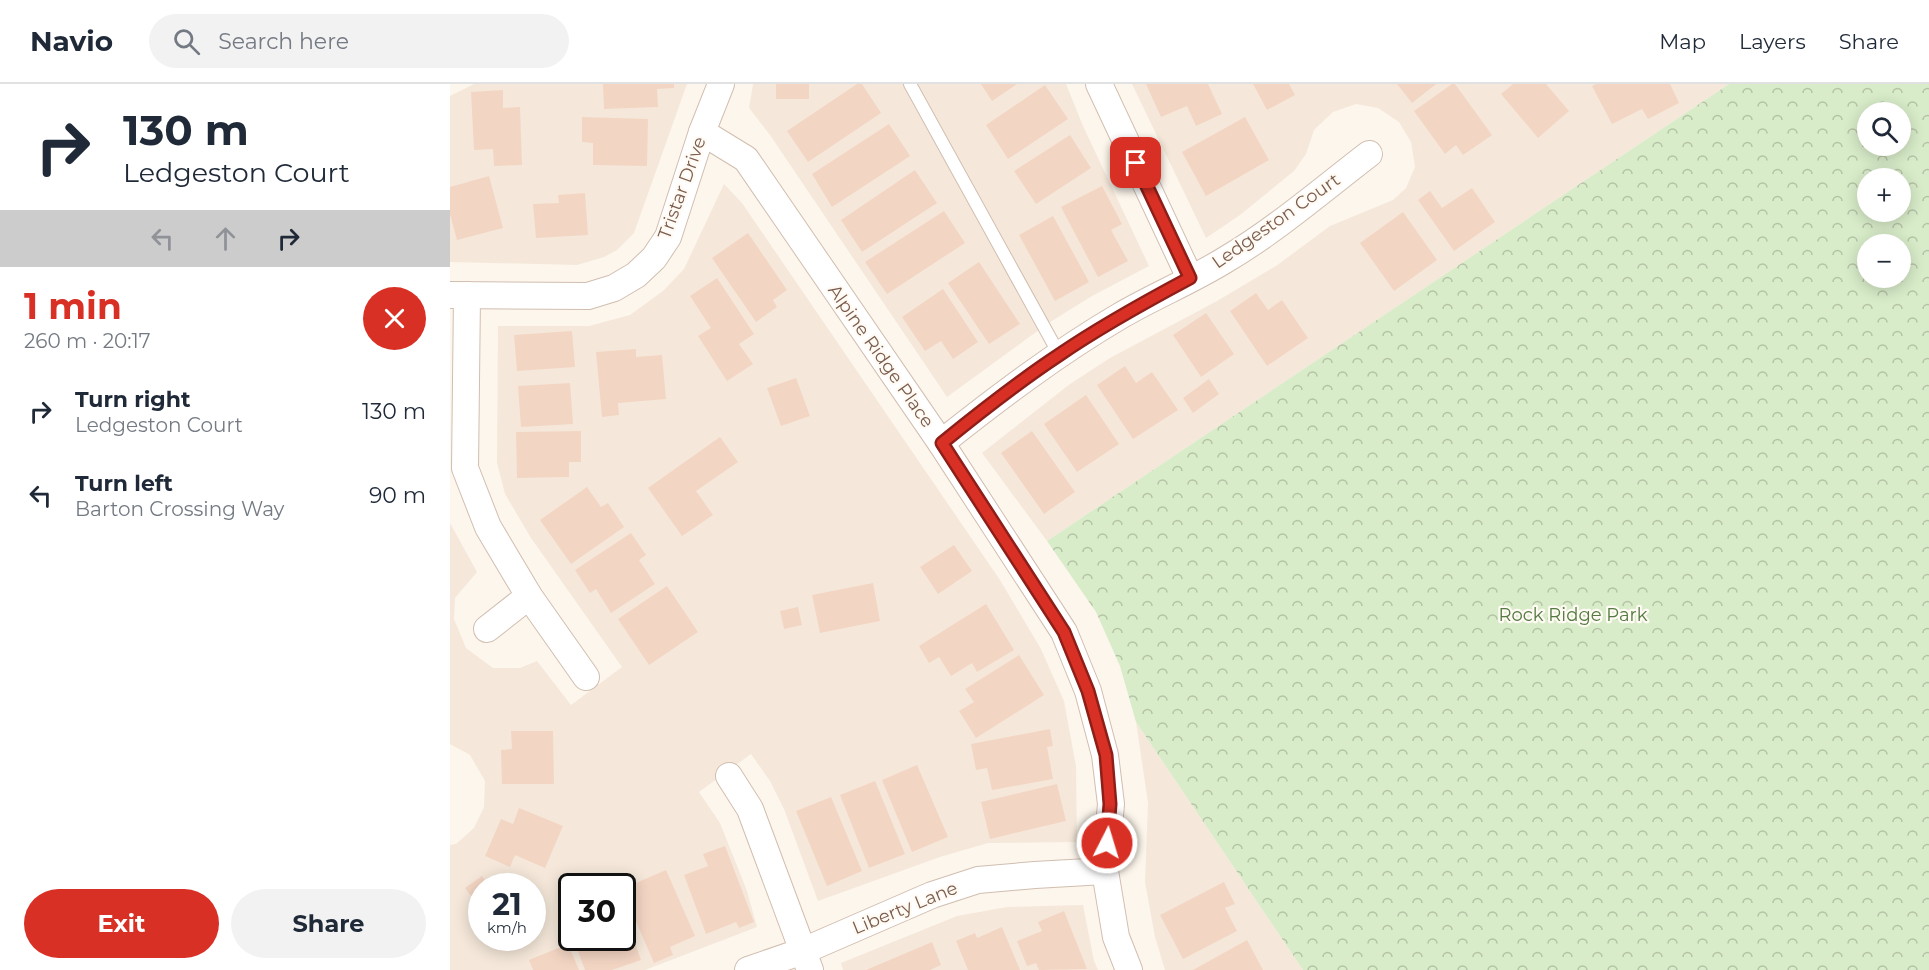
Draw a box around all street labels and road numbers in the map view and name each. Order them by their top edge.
street label: Tristar Drive [653,134,711,242]
street label: Ledgeston Court [1208,169,1344,273]
street label: Alpine Ridge Place [823,280,939,432]
street label: Liberty Lane [849,877,961,939]

